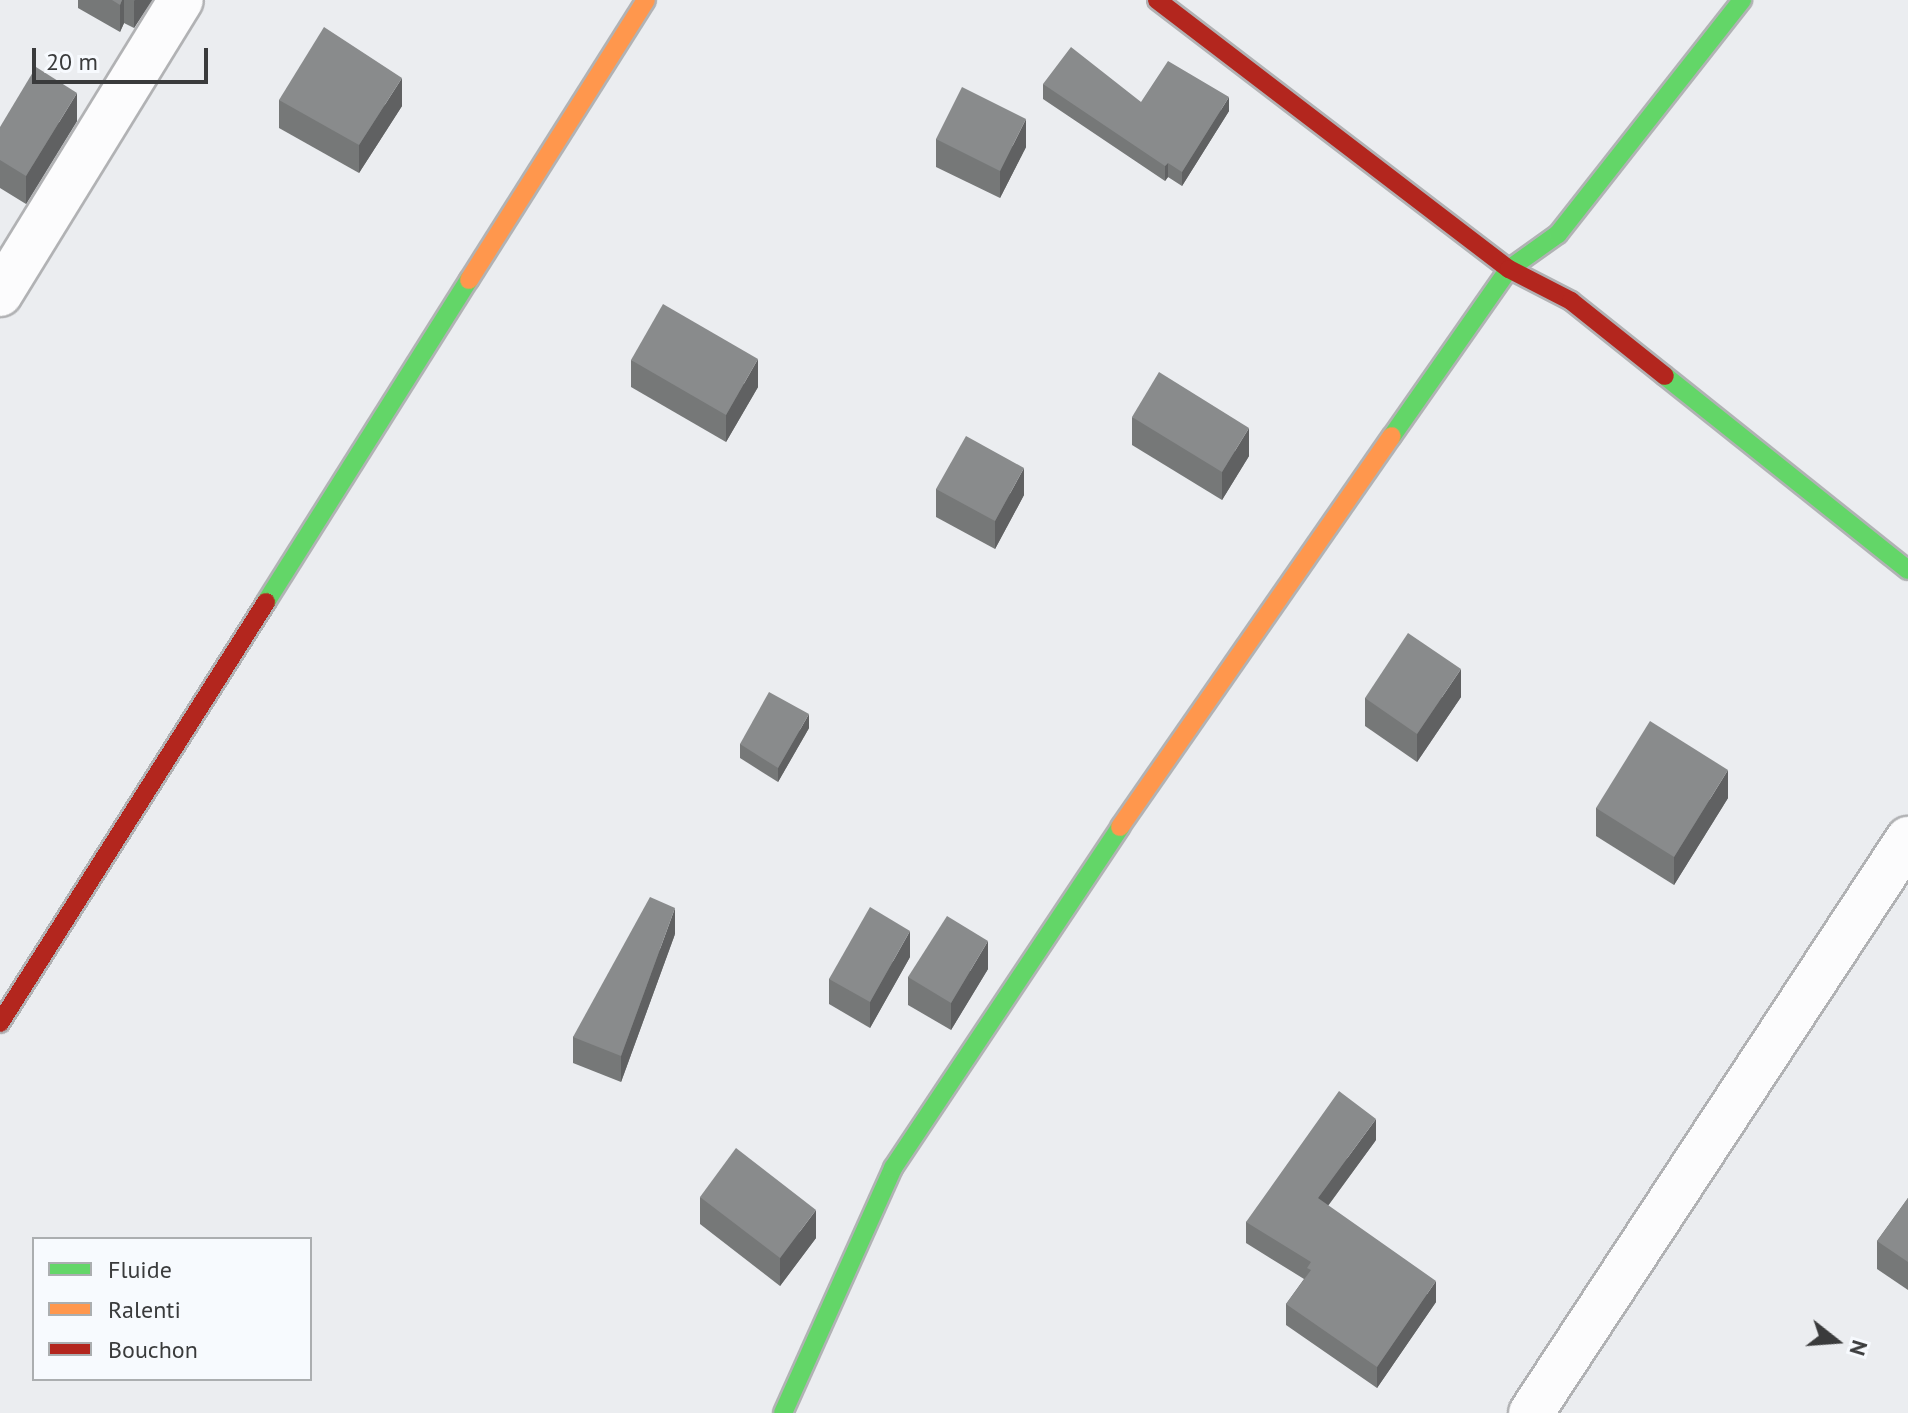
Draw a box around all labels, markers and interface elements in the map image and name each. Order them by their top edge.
scale bar [36,32,212,82]
text: 20 m [46,46,98,77]
legend [32,1237,312,1381]
text: Fluide [108,1254,172,1285]
text: Ralenti [108,1294,181,1325]
north arrow [1796,1301,1876,1381]
text: Bouchon [108,1334,198,1365]
text: N [1843,1337,1874,1359]

